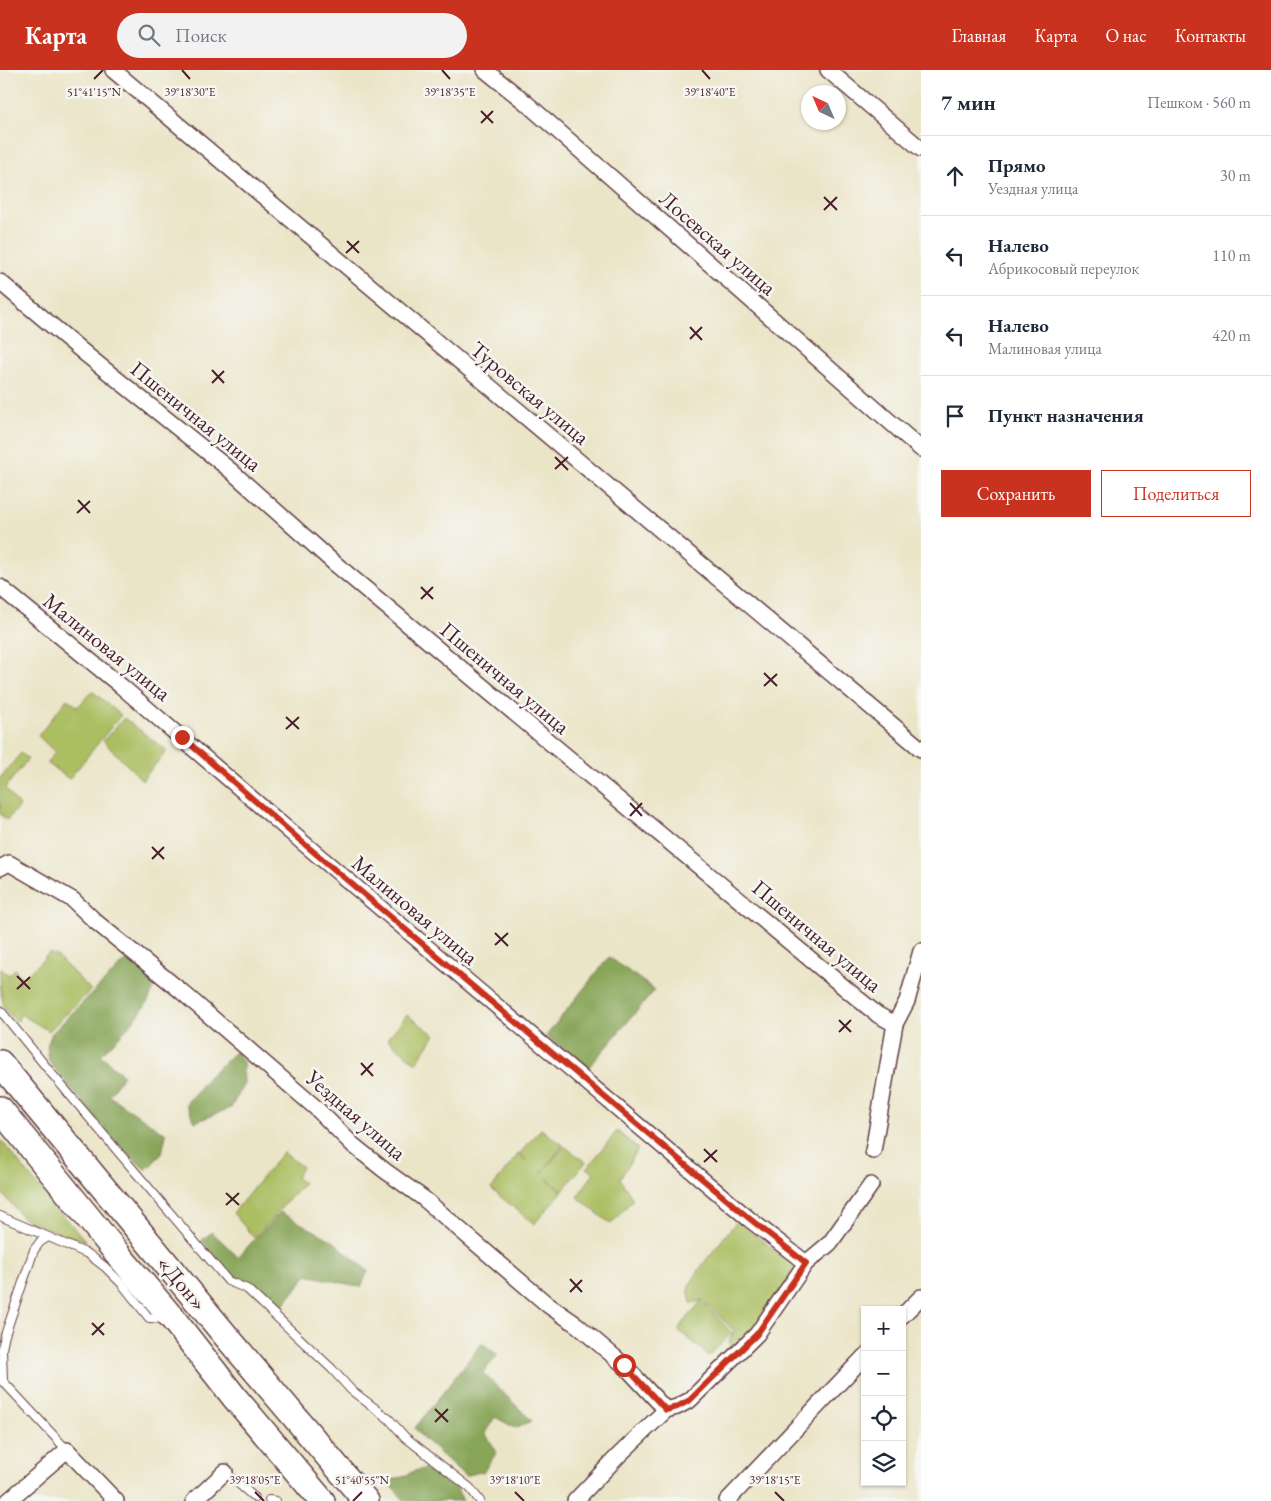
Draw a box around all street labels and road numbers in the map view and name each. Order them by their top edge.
street label: Лосевская улица [653,184,783,302]
street label: Туровская улица [464,335,596,451]
street label: Пшеничная улица [124,354,268,478]
street label: Малиновая улица [37,587,177,708]
street label: Пшеничная улица [434,615,576,741]
street label: Малиновая улица [346,849,484,972]
street label: Пшеничная улица [746,873,888,999]
street label: Уездная улица [299,1063,413,1167]
street label: «Дон» [150,1249,214,1317]

